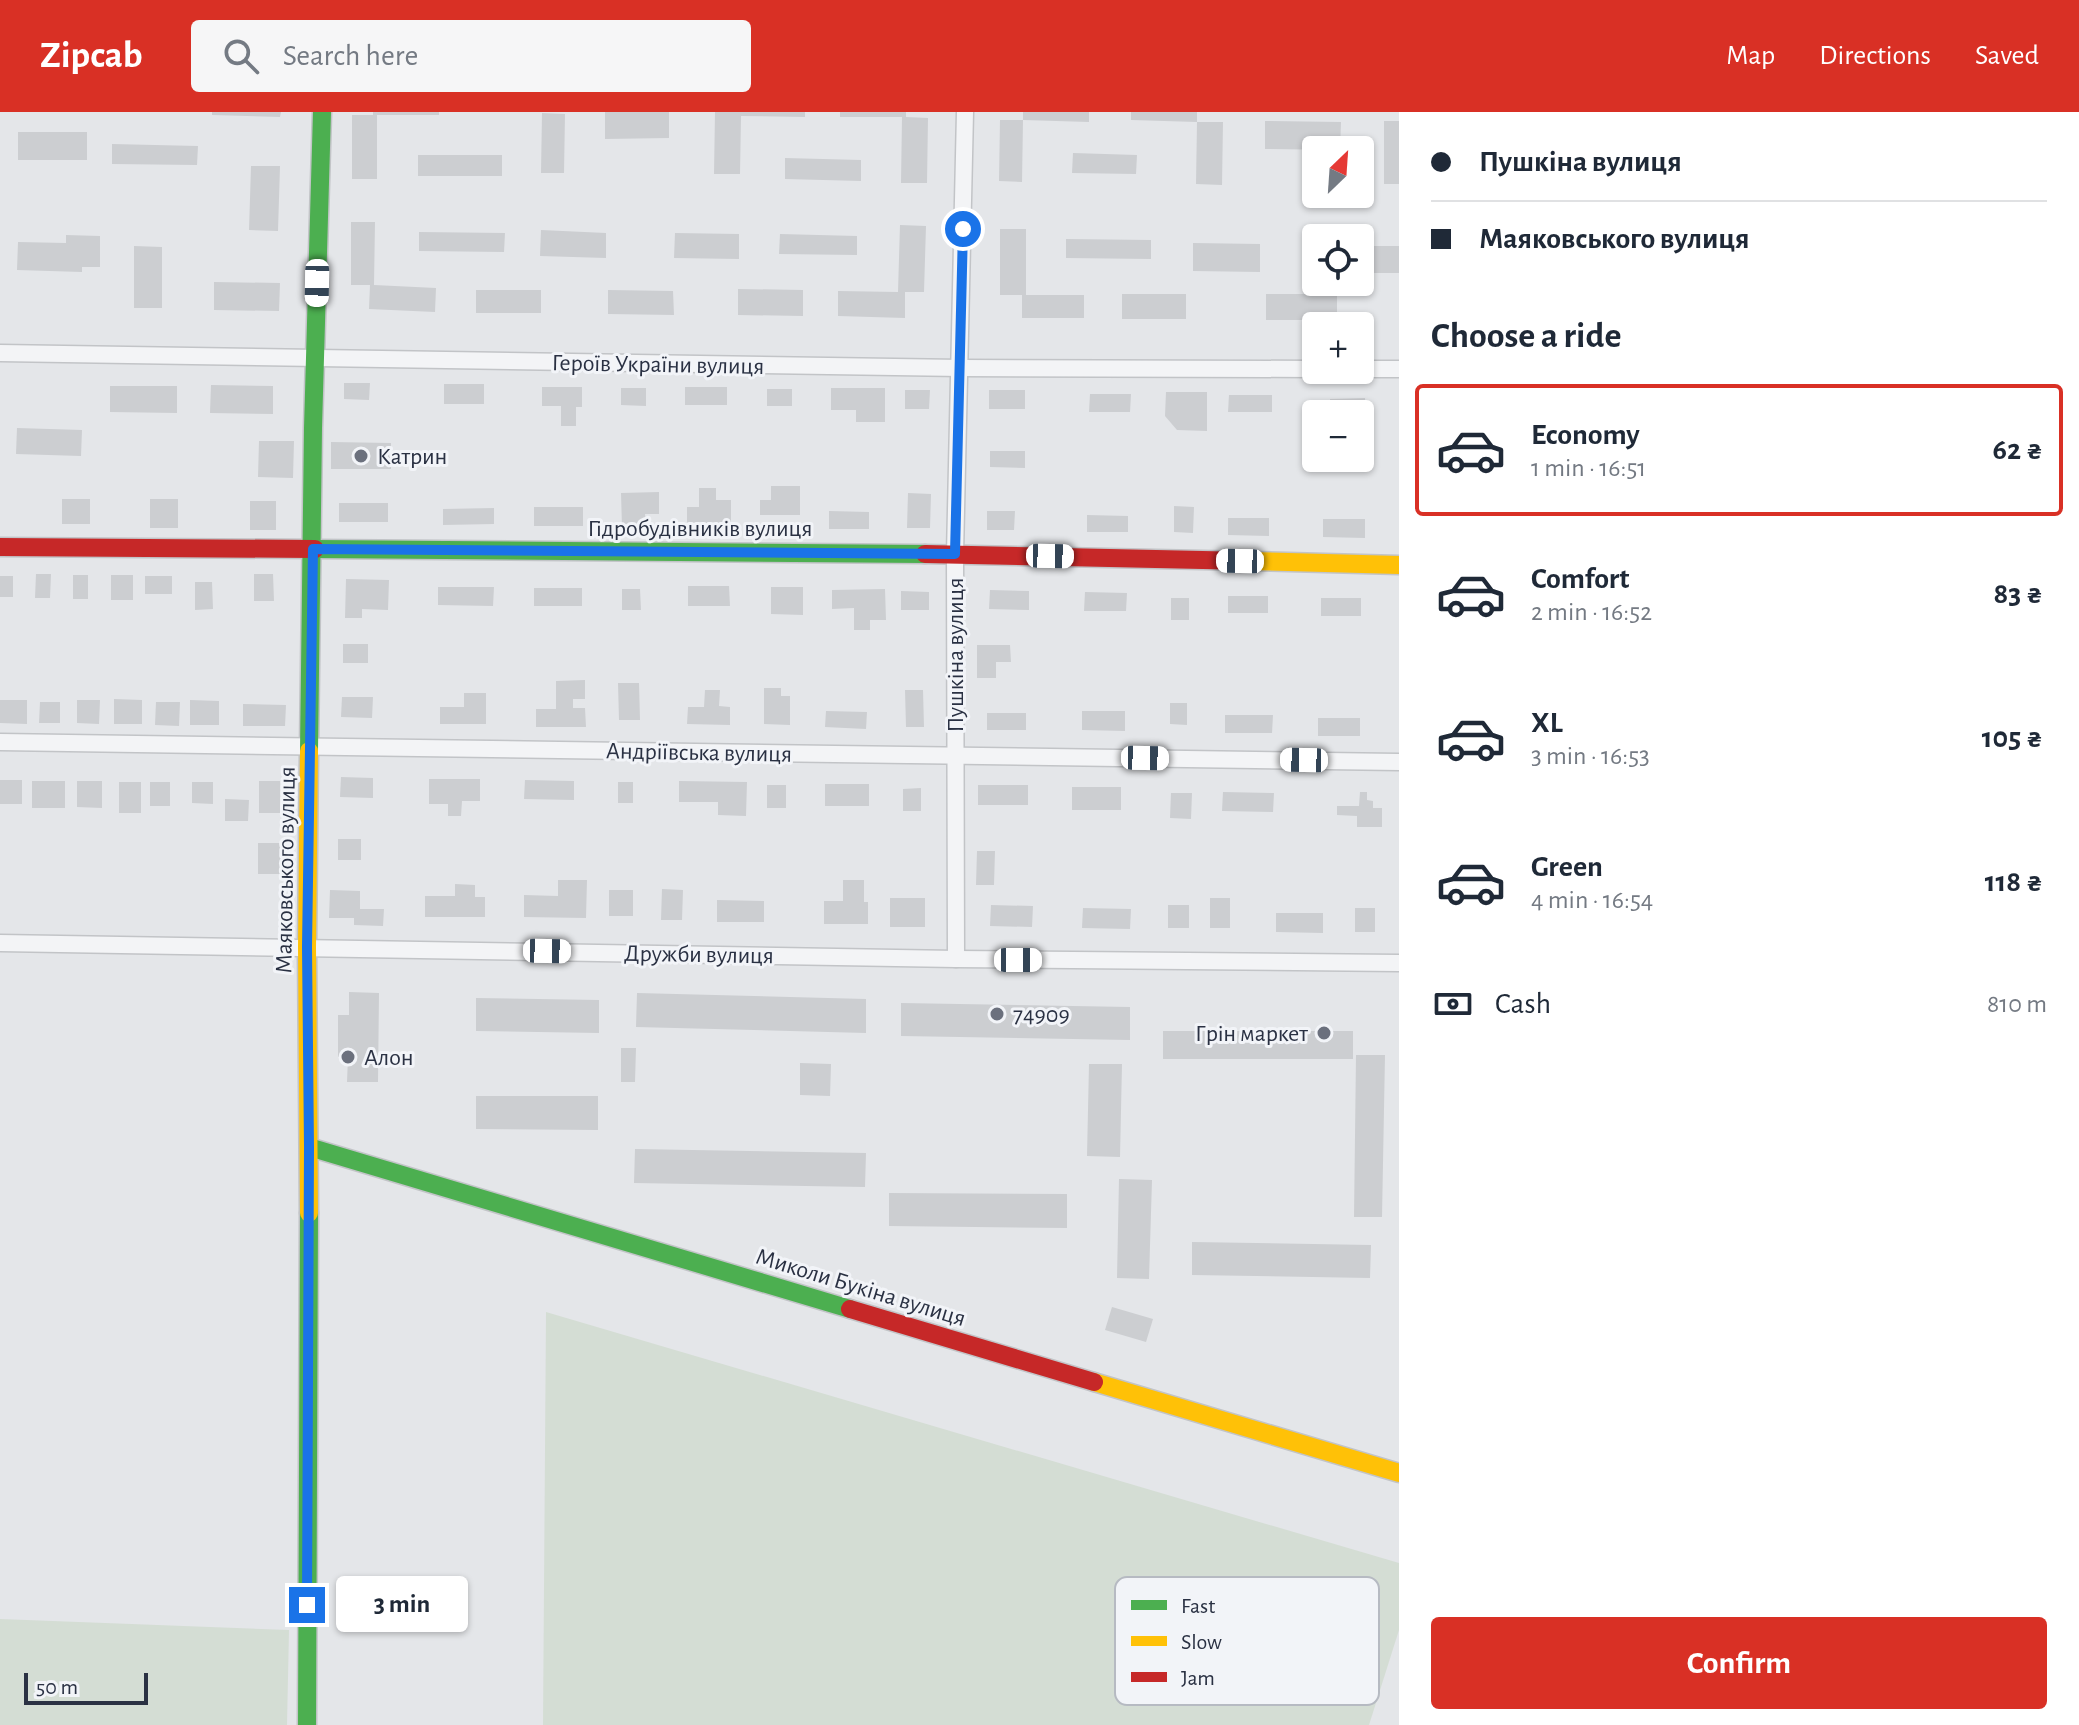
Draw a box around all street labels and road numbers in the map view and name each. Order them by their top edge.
street label: Героїв України вулиця [551,351,765,379]
street label: Гідробудівників вулиця [588,517,812,541]
street label: Пушкіна вулиця [944,578,968,732]
street label: Андріївська вулиця [606,739,792,767]
street label: Маяковського вулиця [272,766,300,974]
street label: Дружби вулиця [624,942,774,968]
street label: Миколи Букіна вулиця [753,1245,969,1331]

